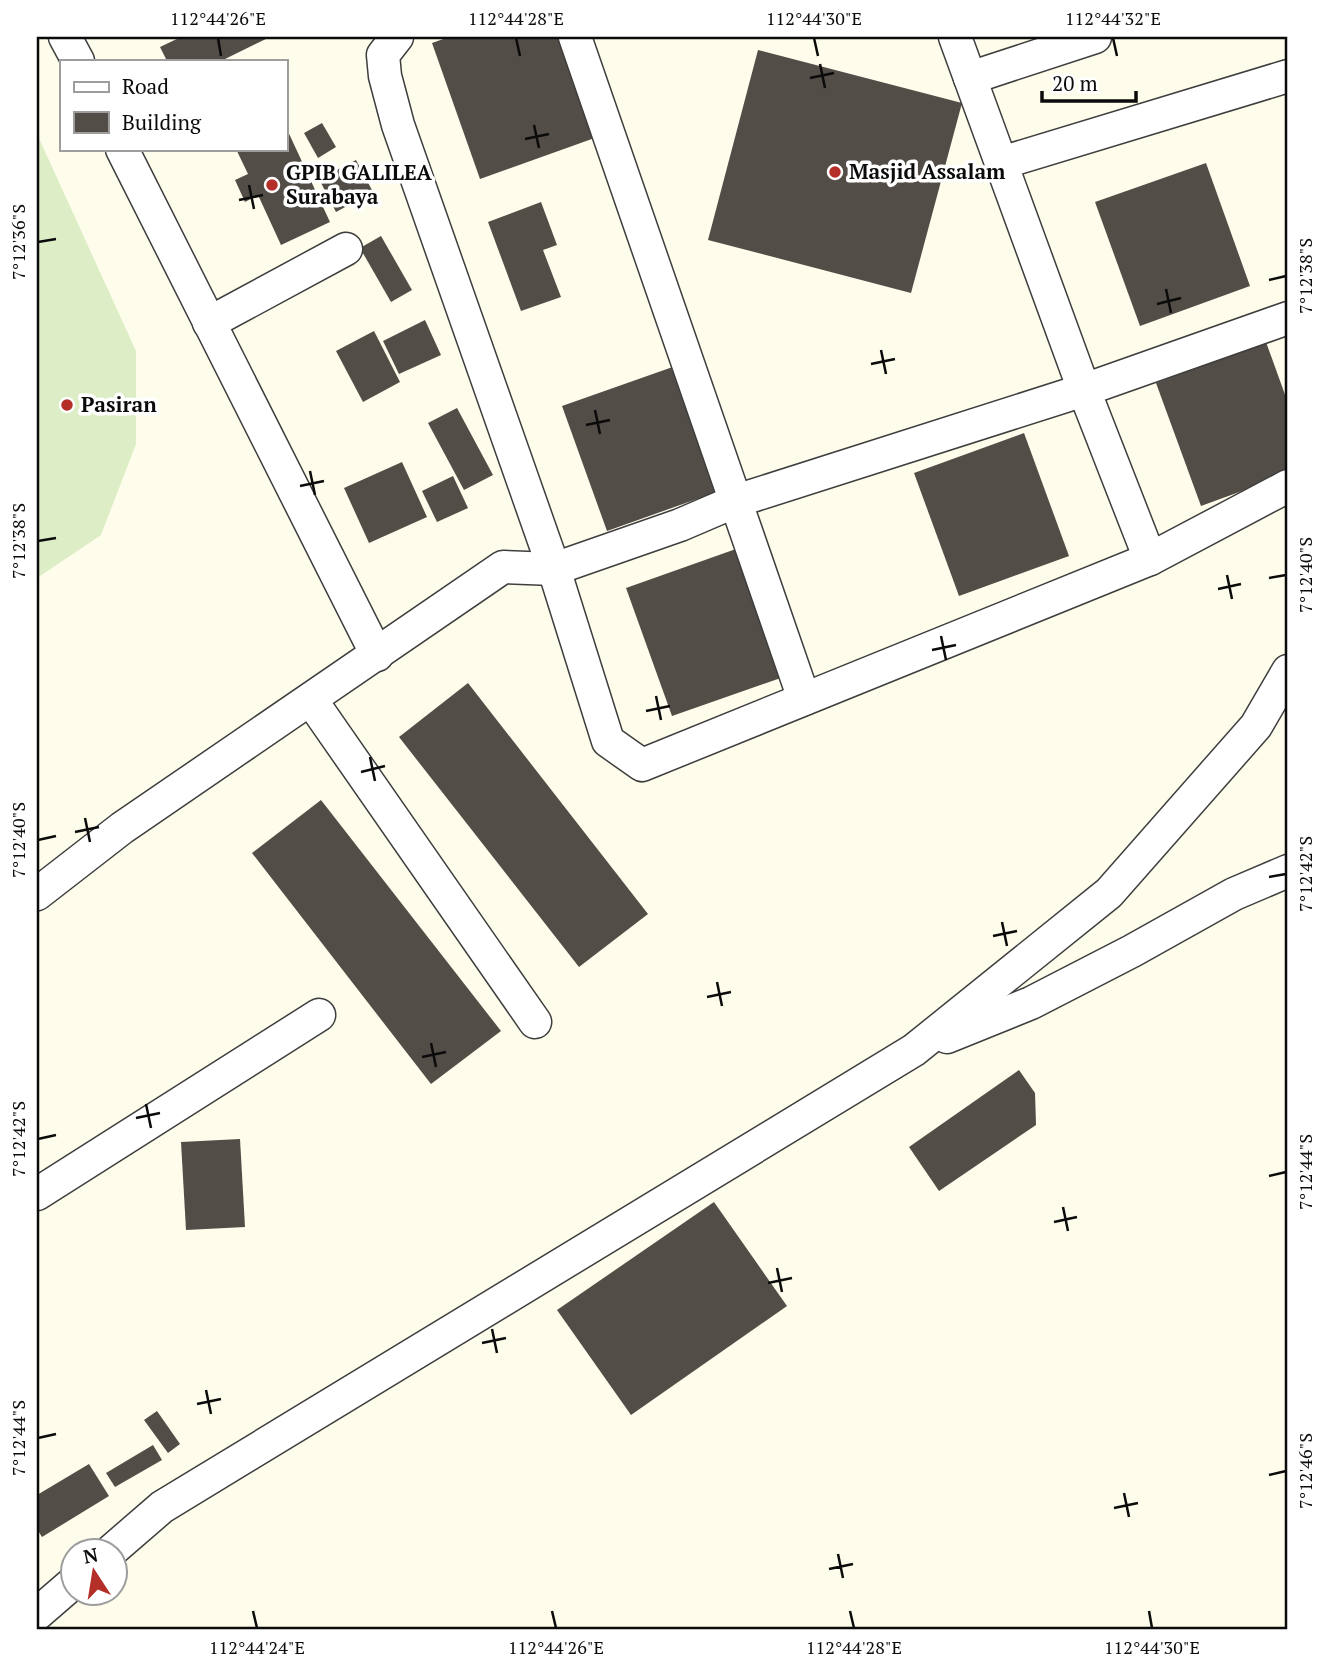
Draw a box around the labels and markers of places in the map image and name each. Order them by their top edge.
place label: Masjid Assalam [849,157,1006,185]
place label: GPIB GALILEA Surabaya [286,158,433,210]
marker: Masjid Assalam [827,164,843,180]
marker: GPIB GALILEA Surabaya [264,177,280,193]
place label: Pasiran [81,390,157,418]
marker: Pasiran [59,397,75,413]

